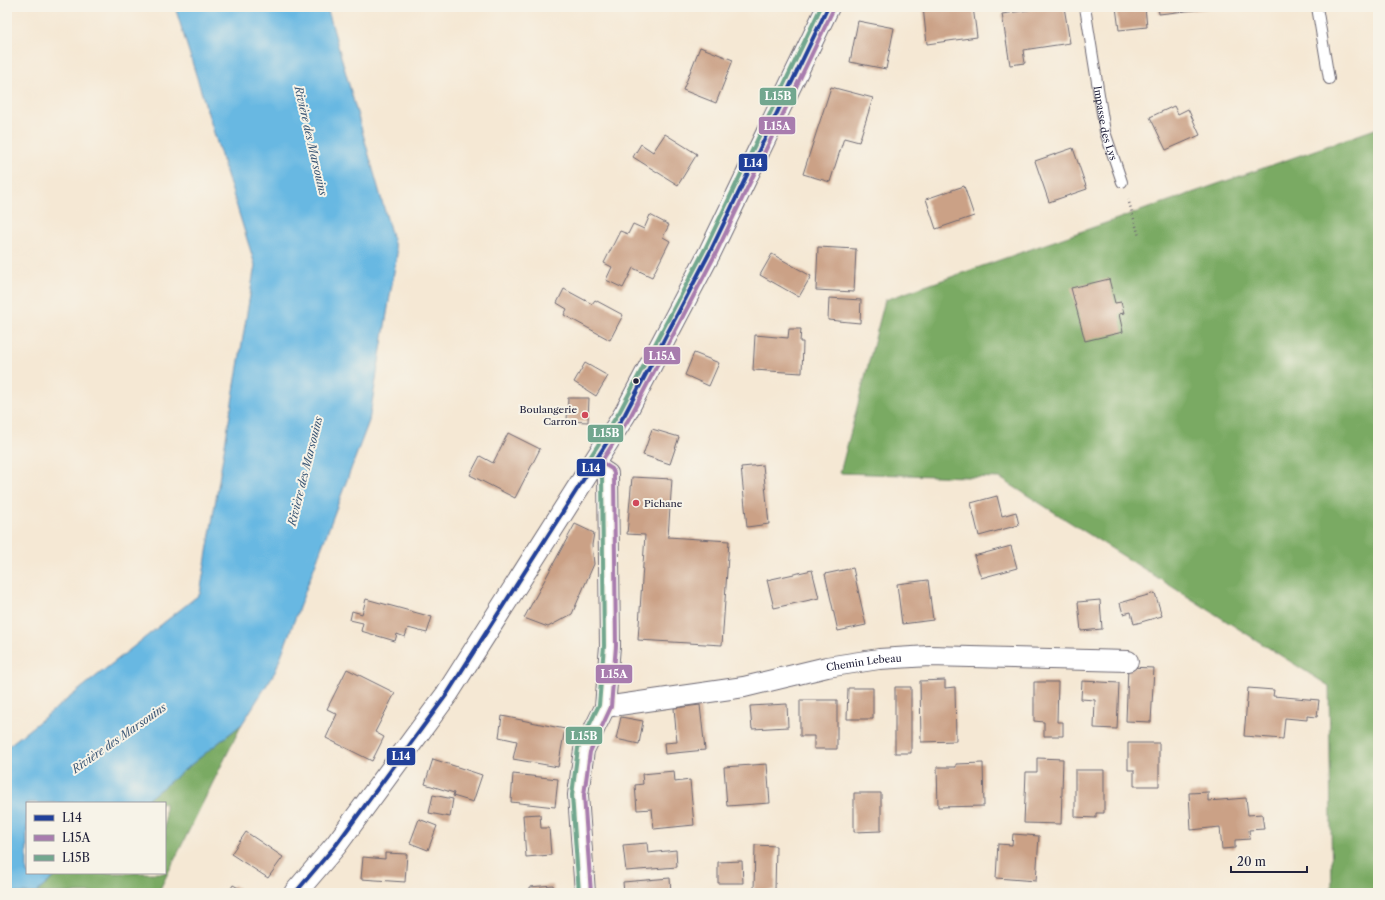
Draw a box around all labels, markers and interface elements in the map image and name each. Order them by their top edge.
water label: Rivière des Marsouins [291,84,330,197]
street label: Impasse des Lys [1091,85,1121,162]
line badge: L15B [759,87,797,106]
text: L15B [765,89,791,103]
line badge: L15A [758,116,796,135]
text: L15A [763,119,791,133]
line badge: L14 [738,153,768,172]
text: L14 [743,156,763,170]
line badge: L15A [643,346,681,365]
text: L15A [648,349,676,363]
unlabelled marker [631,376,641,386]
place label: Boulangerie Carron [520,403,578,428]
marker: Boulangerie Carron [580,410,590,420]
water label: Rivière des Marsouins [284,415,325,528]
line badge: L15B [587,424,624,443]
text: L15B [593,426,619,440]
line badge: L14 [576,458,606,477]
text: L14 [581,461,601,475]
place label: Pichane [644,497,683,510]
marker: Pichane [631,498,641,508]
street label: Chemin Lebeau [825,651,902,674]
line badge: L15A [595,664,633,684]
text: L15A [600,667,628,681]
water label: Rivière des Marsouins [68,700,169,776]
line badge: L15B [565,726,603,745]
text: L15B [571,729,597,743]
line badge: L14 [386,747,416,766]
text: L14 [391,749,411,763]
legend [26,802,166,874]
text: L14 [62,810,82,825]
text: L15A [62,830,91,845]
scale bar [1231,848,1307,874]
text: L15B [62,850,90,865]
text: 20 m [1237,854,1266,869]

